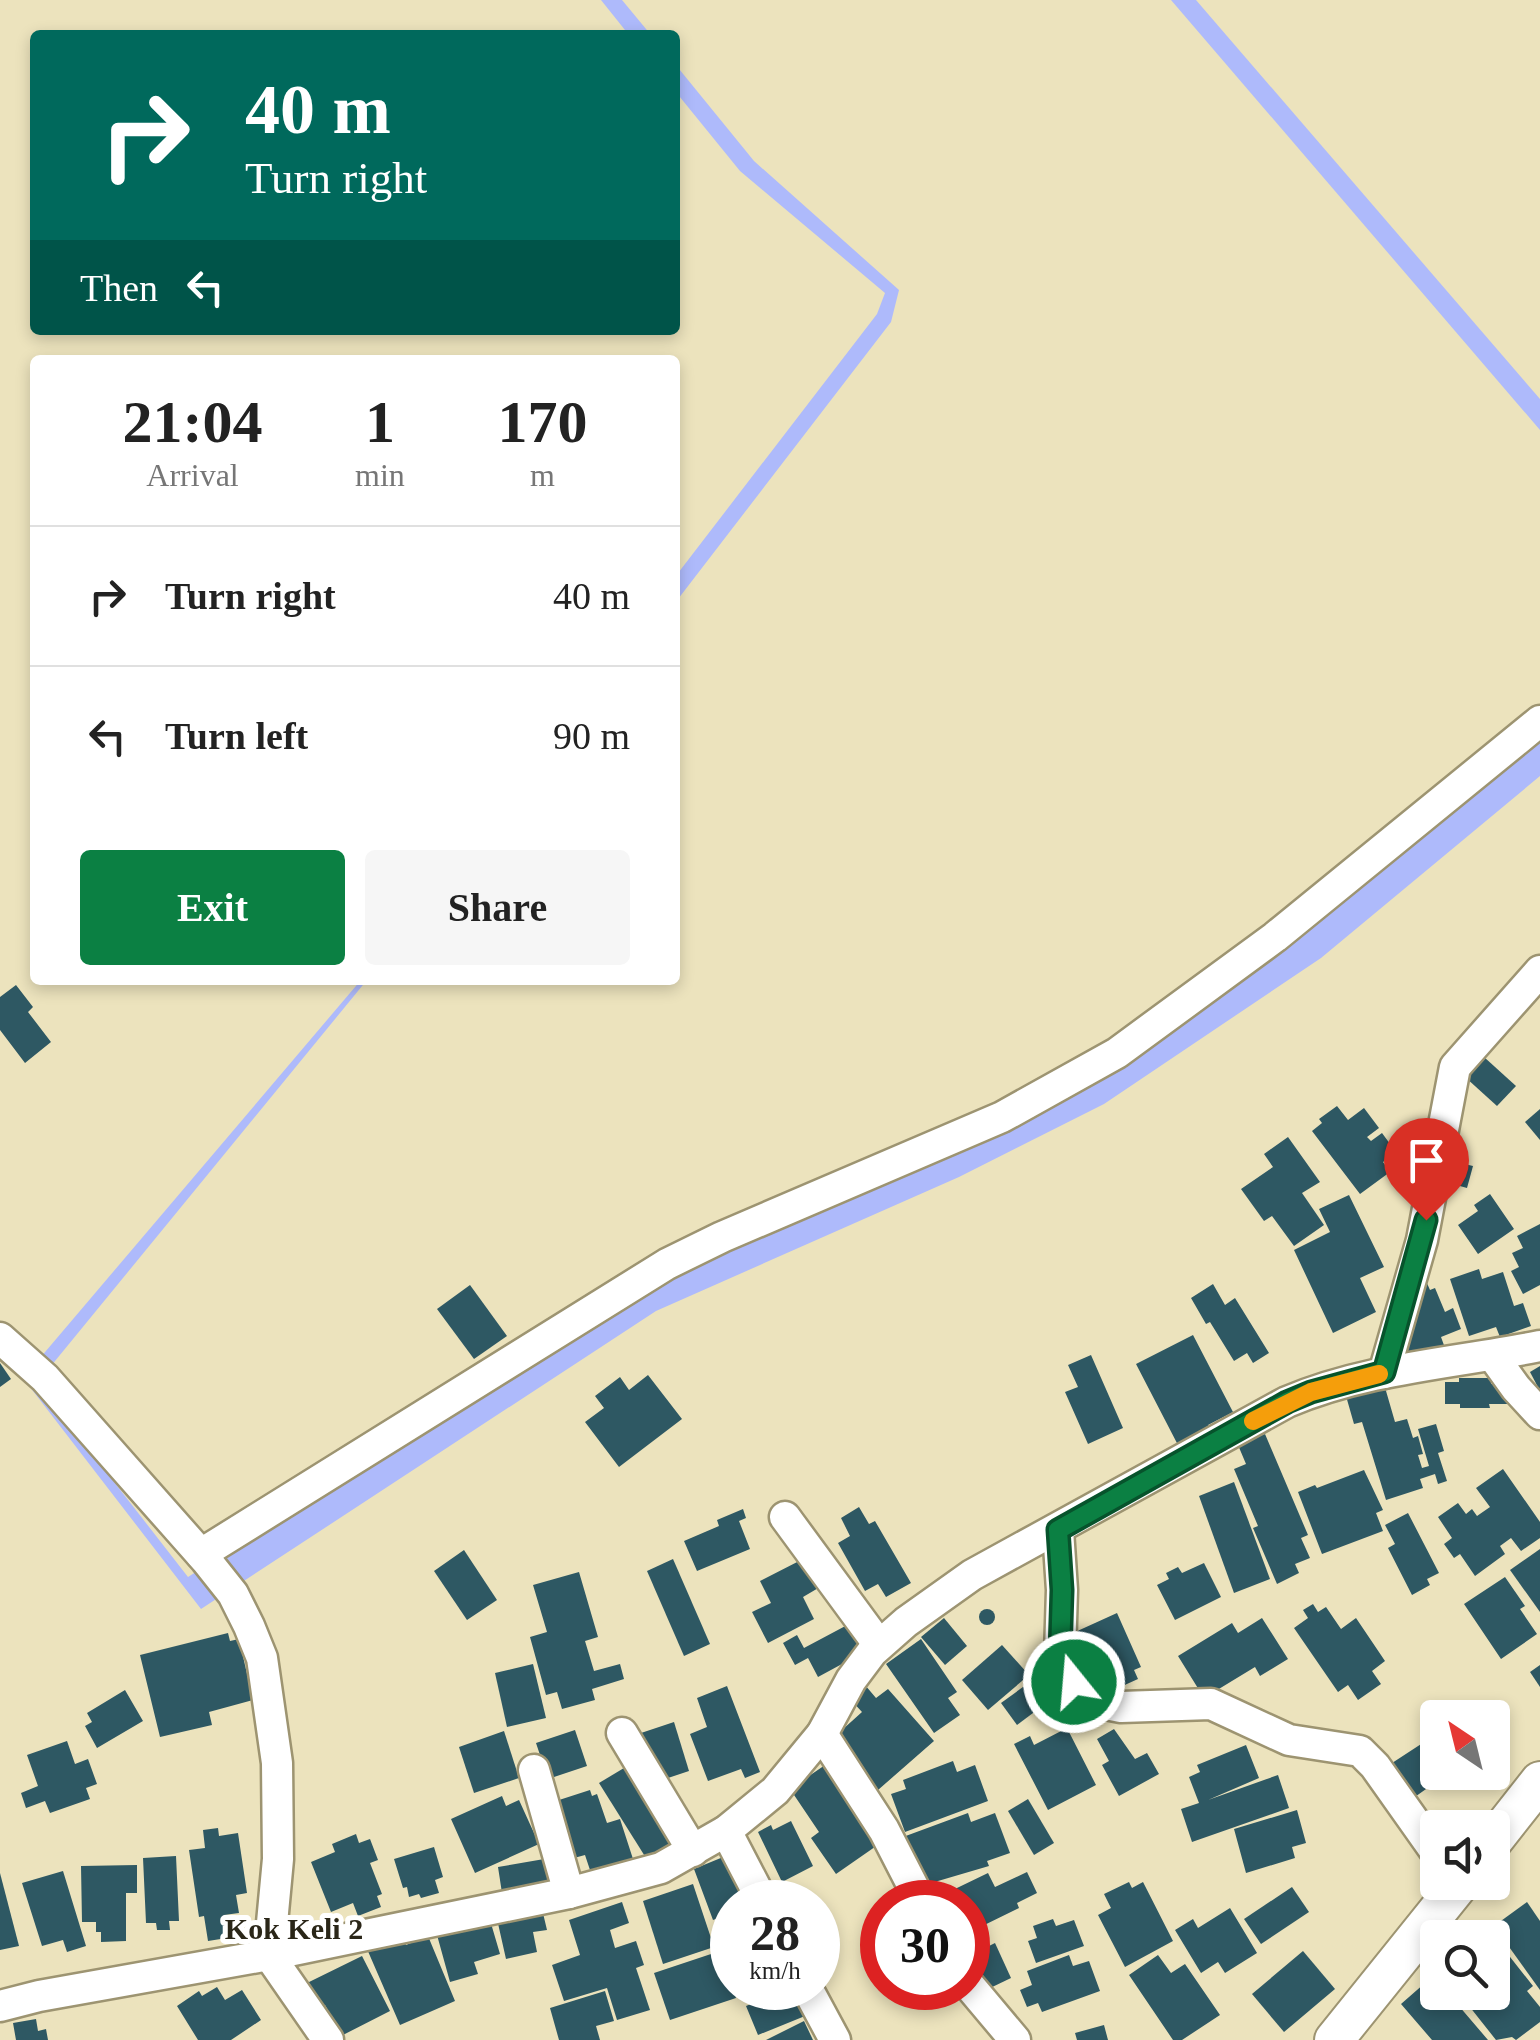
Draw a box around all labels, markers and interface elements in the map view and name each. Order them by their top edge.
icon: right [80,70,210,200]
text: 40 m [245,71,391,148]
text: Turn right [245,153,427,203]
icon: left [178,260,233,315]
text: Then [80,267,158,309]
text: 21:04 [123,389,263,455]
text: 1 [365,389,395,455]
text: 170 [497,389,587,455]
text: Arrival [146,457,239,493]
text: min [355,457,405,493]
text: m [530,457,555,493]
icon: right [80,569,135,624]
text: Turn right [165,575,336,617]
text: 40 m [553,575,630,617]
icon: left [80,709,135,764]
text: Turn left [165,715,308,757]
text: 90 m [553,715,630,757]
button: Exit [80,850,345,965]
button: Share [365,850,630,965]
pin [1384,1118,1469,1221]
icon: arrive [1399,1133,1454,1188]
position arrow [1022,1630,1126,1734]
north arrow [1420,1700,1510,1790]
map controls [1420,1700,1510,2010]
button: sound [1420,1810,1510,1900]
speed limit sign: 30 [860,1880,990,2010]
text: 28 [750,1905,800,1961]
district label: Kok Keli 2 [225,1912,363,1945]
button: search [1420,1920,1510,2010]
text: km/h [749,1957,801,1984]

